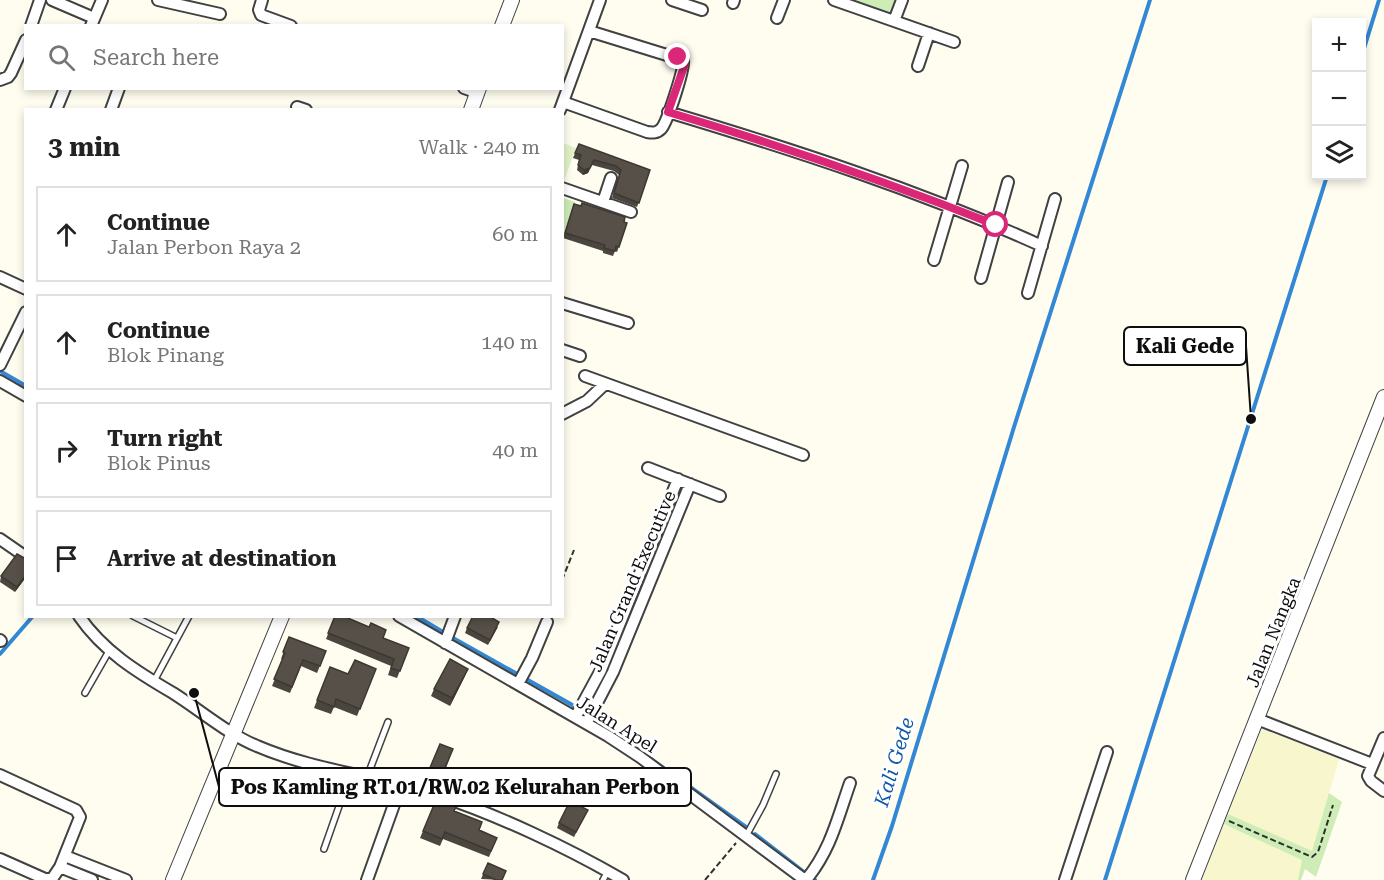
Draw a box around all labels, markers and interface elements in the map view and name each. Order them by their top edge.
map controls [1312,18,1366,180]
button: + [1312,18,1366,72]
search box [24,24,564,90]
icon: search [45,41,78,74]
route end [664,43,690,69]
text: Search here [93,45,219,70]
button: − [1312,72,1366,126]
button: layers [1312,126,1366,180]
text: 3 min [48,132,120,162]
text: Walk · 240 m [419,135,540,159]
text: Continue [107,210,210,235]
route start [982,211,1008,237]
icon: ahead [50,218,83,251]
text: 60 m [492,222,538,246]
text: Jalan Perbon Raya 2 [107,235,301,259]
text: Continue [107,318,210,343]
icon: ahead [50,326,83,359]
callout: Kali Gede [1124,327,1246,365]
text: 140 m [481,330,538,354]
text: Kali Gede [1136,334,1234,358]
text: Blok Pinang [107,343,224,367]
text: Turn right [107,426,222,451]
icon: right [50,434,83,467]
text: 40 m [492,438,538,462]
text: Blok Pinus [107,451,211,475]
street label: Jalan Grand Executive [584,487,680,675]
icon: arrive [50,542,83,575]
text: Arrive at destination [107,546,336,571]
street label: Jalan Nangka [1241,574,1305,690]
street label: Jalan Apel [573,691,661,757]
water label: Kali Gede [869,714,919,810]
callout: Pos Kamling RT.01/RW.02 Kelurahan Perbon [219,768,691,806]
text: Pos Kamling RT.01/RW.02 Kelurahan Perbon [231,775,680,799]

